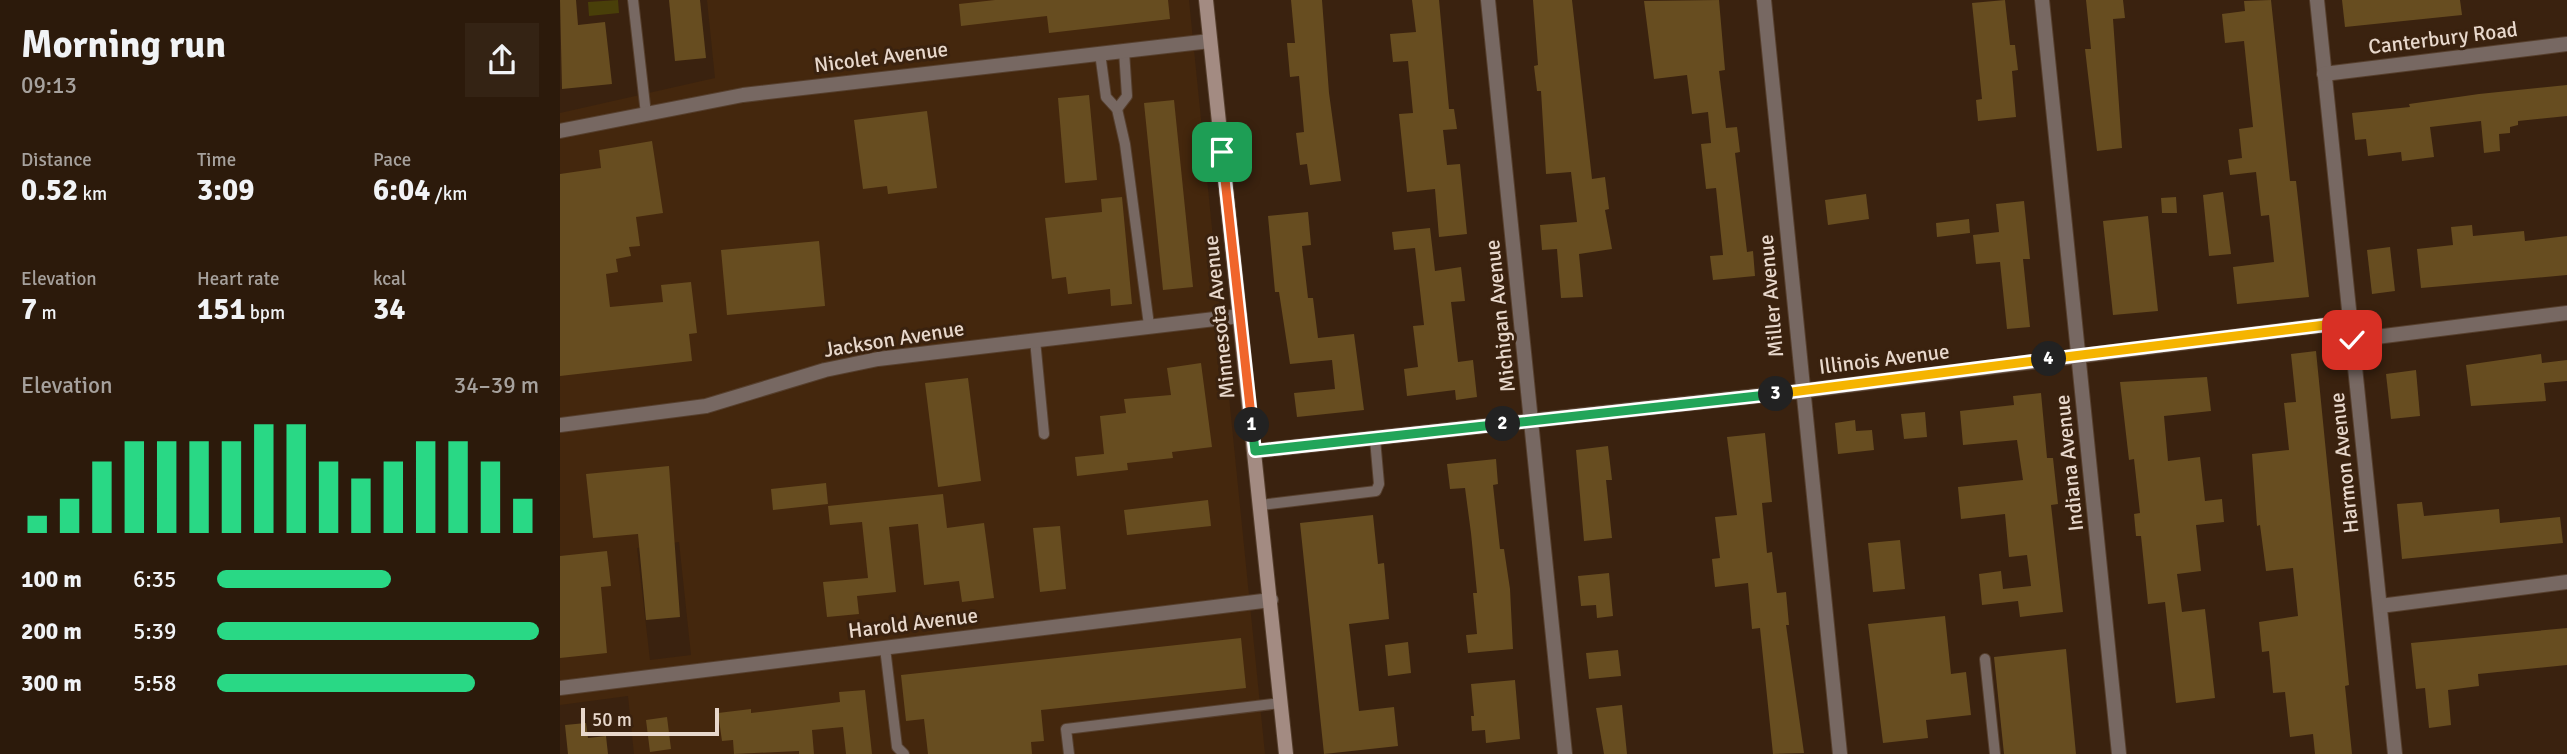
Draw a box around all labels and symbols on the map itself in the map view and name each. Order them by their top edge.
street label: Canterbury Road [2367,16,2519,60]
street label: Nicolet Avenue [813,36,949,78]
pin [1192,122,1252,182]
street label: Minnesota Avenue [1197,234,1241,400]
street label: Miller Avenue [1753,234,1789,358]
street label: Michigan Avenue [1479,238,1521,394]
pin [2322,310,2382,370]
street label: Jackson Avenue [822,315,966,363]
street label: Illinois Avenue [1817,338,1951,380]
pin: 4 [2032,342,2066,376]
pin: 3 [1758,376,1794,412]
street label: Harmon Avenue [2324,391,2364,535]
street label: Indiana Avenue [2049,393,2089,533]
pin: 2 [1486,406,1520,442]
pin: 1 [1234,408,1270,442]
street label: Harold Avenue [847,602,979,644]
scale bar [581,705,719,737]

